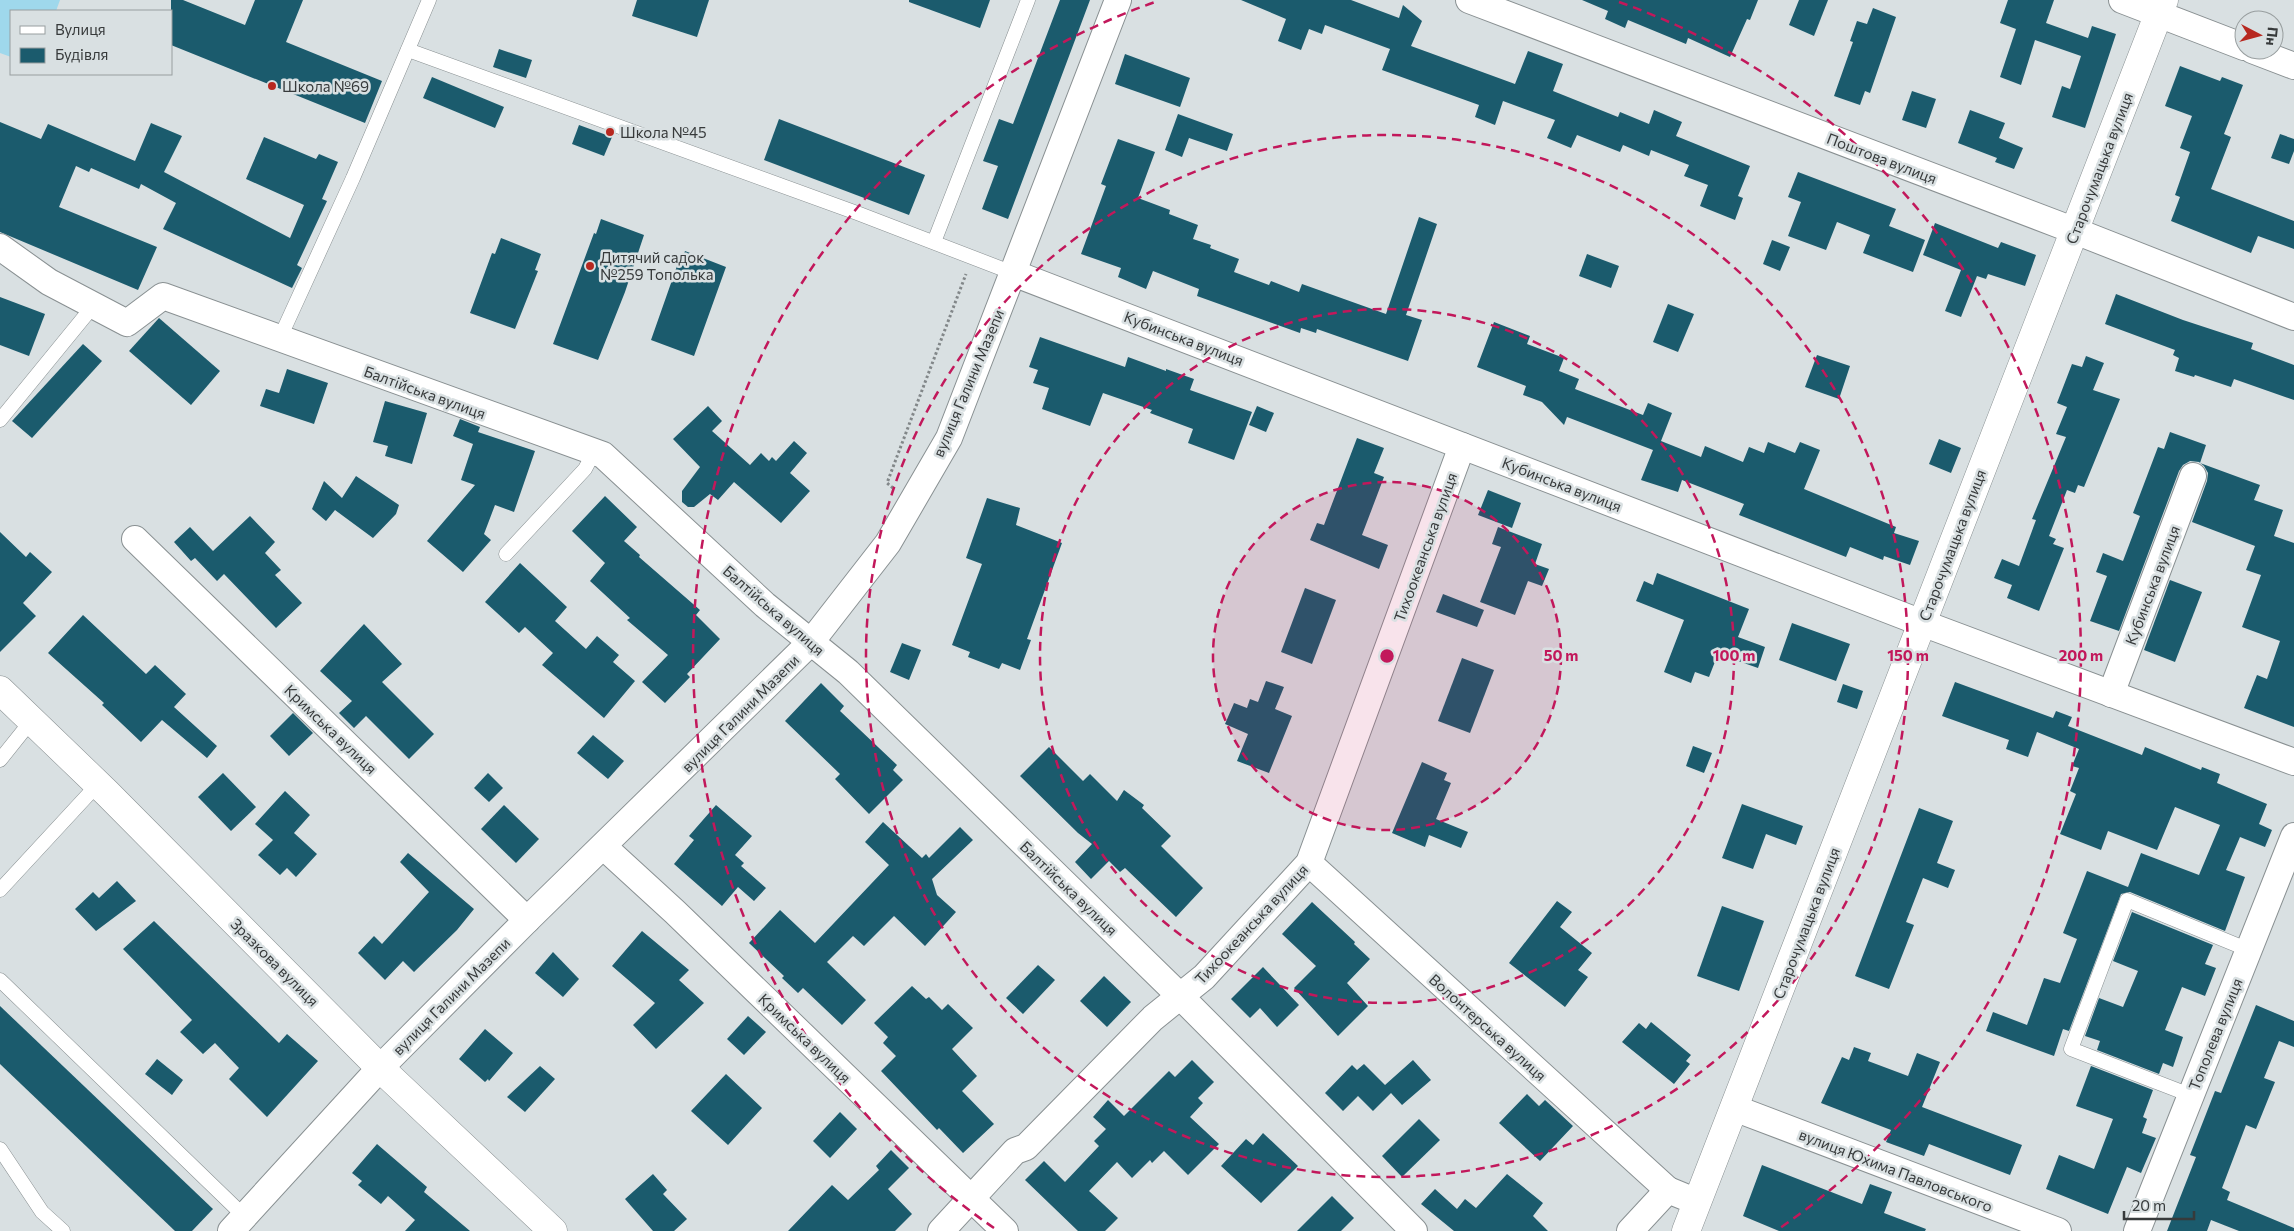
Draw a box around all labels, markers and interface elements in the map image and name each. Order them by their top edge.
legend [10,10,172,75]
north arrow [2234,10,2284,60]
text: Вулиця [55,20,106,38]
text: Пн [2263,26,2282,47]
text: Будівля [55,45,108,63]
place label: Школа №69 [282,77,369,95]
marker: Школа №69 [266,80,278,92]
street label: Старочумацька вулиця [2062,90,2136,246]
place label: Школа №45 [620,123,707,141]
marker: Школа №45 [604,126,616,138]
street label: Поштова вулиця [1825,129,1939,187]
place label: Дитячий садок №259 Тополька [600,248,713,283]
marker: Дитячий садок №259 Тополька [584,260,596,272]
street label: вулиця Галини Мазепи [929,307,1007,459]
street label: Кубинська вулиця [1122,307,1246,369]
street label: Балтійська вулиця [362,362,488,422]
street label: Кубинська вулиця [1500,453,1624,515]
street label: Старочумацька вулиця [1915,467,1989,623]
street label: Тихоокеанська вулиця [1390,470,1460,624]
street label: Кубинська вулиця [2121,523,2183,647]
street label: Балтійська вулиця [720,561,828,659]
text: 50 m [1544,646,1578,664]
text: 100 m [1713,646,1755,664]
text: 150 m [1887,646,1929,664]
text: 200 m [2059,646,2103,664]
centre of rings [1378,647,1396,665]
street label: вулиця Галини Мазепи [678,651,802,775]
street label: Кримська вулиця [281,681,381,777]
street label: Балтійська вулиця [1017,837,1121,939]
street label: Старочумацька вулиця [1769,845,1843,1001]
street label: Тихоокеанська вулиця [1191,860,1311,988]
street label: Зразкова вулиця [227,914,323,1010]
street label: вулиця Галини Мазепи [389,934,513,1058]
street label: Волонтерська вулиця [1426,970,1550,1084]
street label: Тополева вулиця [2184,975,2246,1093]
street label: Кримська вулиця [755,990,855,1086]
street label: вулиця Юхима Павловського [1797,1125,1995,1215]
scale bar [2124,1188,2194,1220]
text: 20 m [2132,1196,2166,1214]

